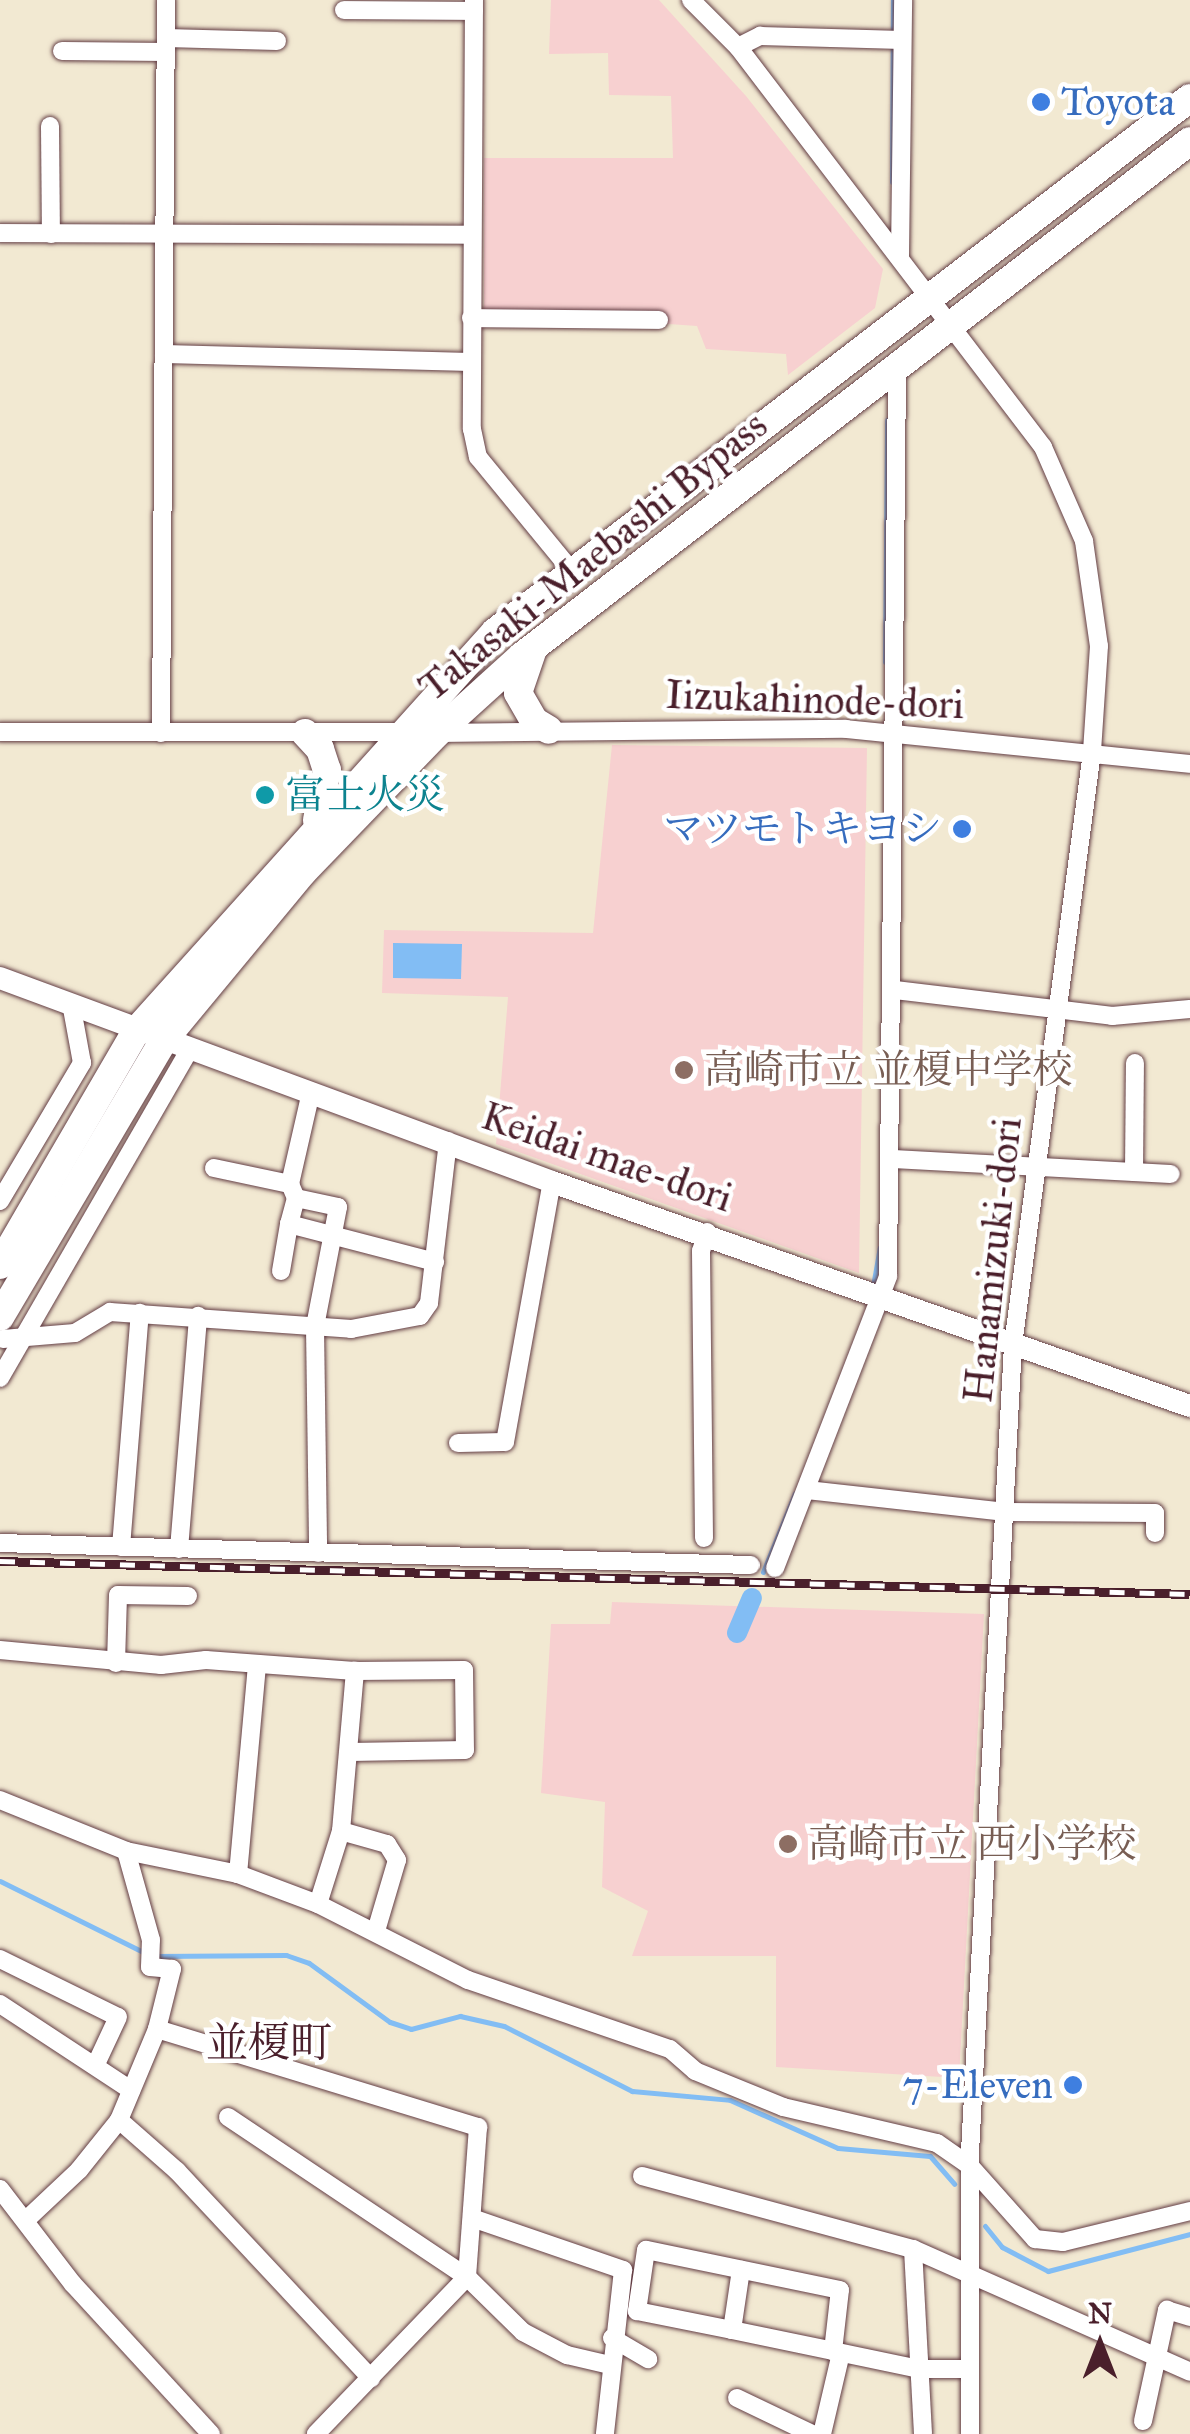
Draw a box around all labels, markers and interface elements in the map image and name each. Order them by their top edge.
place label: Toyota [1061,78,1175,126]
marker: Toyota [1030,91,1052,113]
street label: Takasaki-Maebashi Bypass [409,401,777,711]
street label: Iizukahinode-dori [665,671,965,729]
place label: 富士火災 [285,771,445,819]
marker: 富士火災 [254,784,276,806]
place label: マツモトキヨシ [662,805,942,853]
marker: マツモトキヨシ [951,818,973,840]
place label: 高崎市立 並榎中学校 [704,1046,1073,1094]
marker: 高崎市立 並榎中学校 [673,1059,695,1081]
street label: Keidai mae-dori [475,1092,739,1222]
street label: Hanamizuki-dori [954,1115,1032,1405]
place label: 高崎市立 西小学校 [808,1820,1137,1868]
marker: 高崎市立 西小学校 [777,1833,799,1855]
district label: 並榎町 [206,2018,332,2068]
place label: 7-Eleven [902,2061,1053,2109]
marker: 7-Eleven [1062,2074,1084,2096]
north arrow [1050,2294,1150,2394]
text: N [1088,2296,1112,2331]

